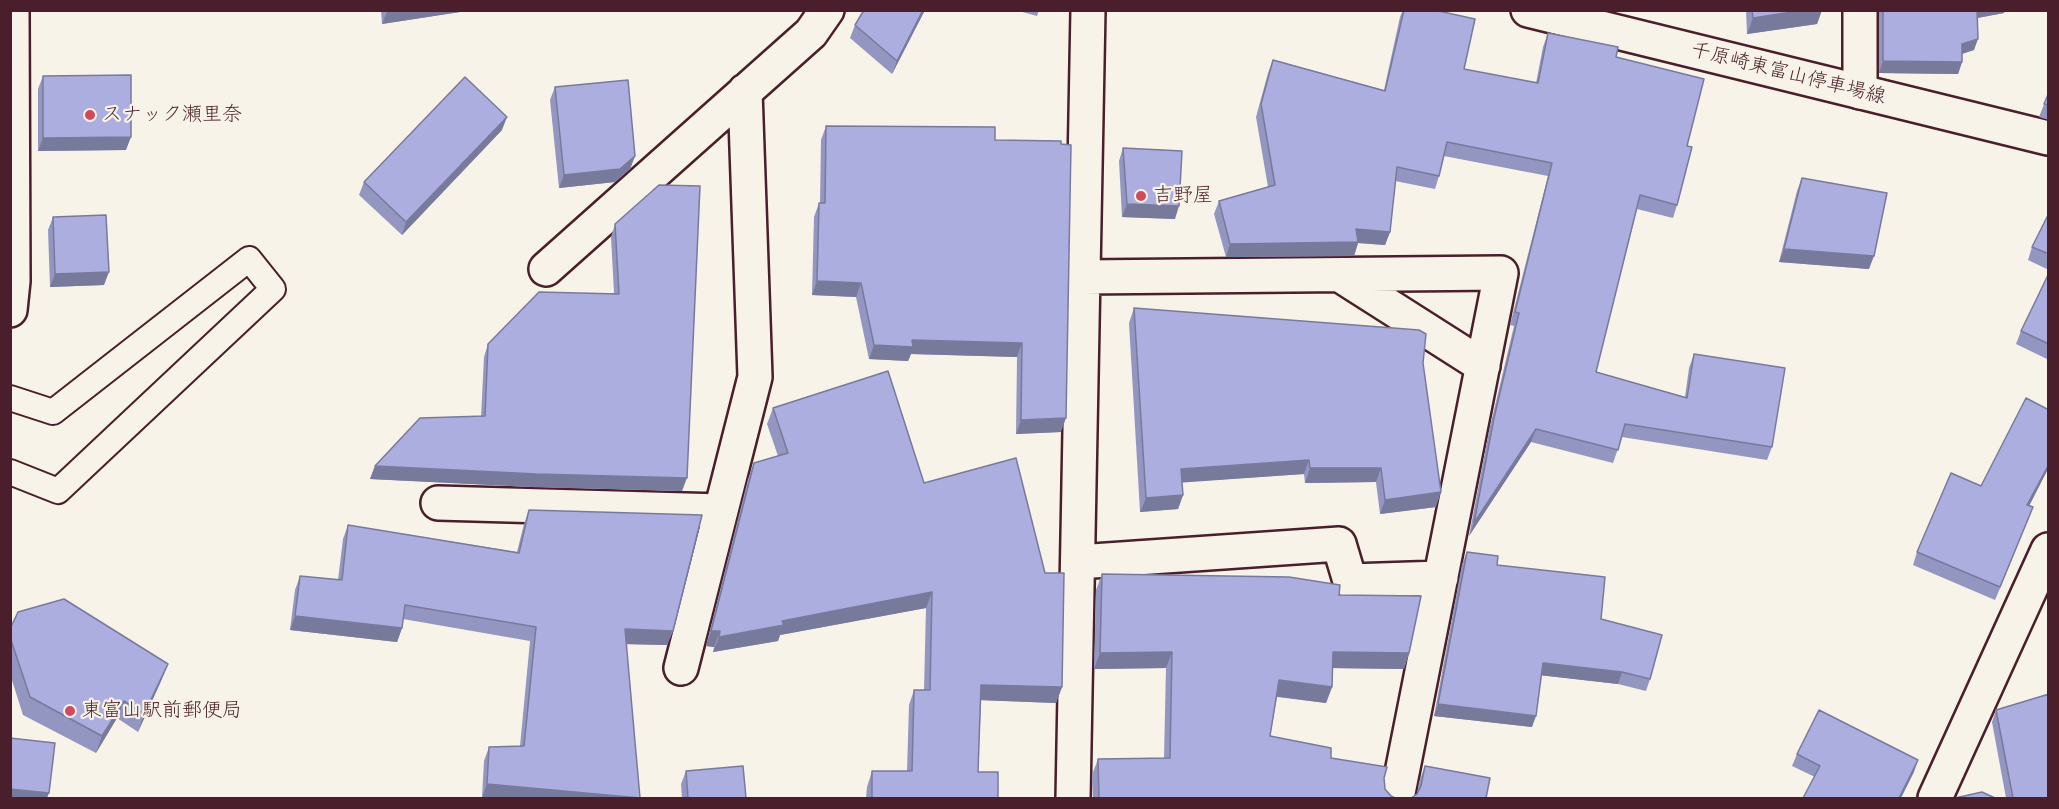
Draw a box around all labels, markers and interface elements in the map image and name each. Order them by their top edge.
street label: 千原崎東富山停車場線 [1688,38,1888,110]
place label: スナック瀬里奈 [102,103,242,127]
marker: スナック瀬里奈 [83,108,97,122]
place label: 吉野屋 [1153,184,1213,208]
marker: 吉野屋 [1134,189,1148,203]
place label: 東富山駅前郵便局 [82,699,242,723]
marker: 東富山駅前郵便局 [63,704,77,718]

